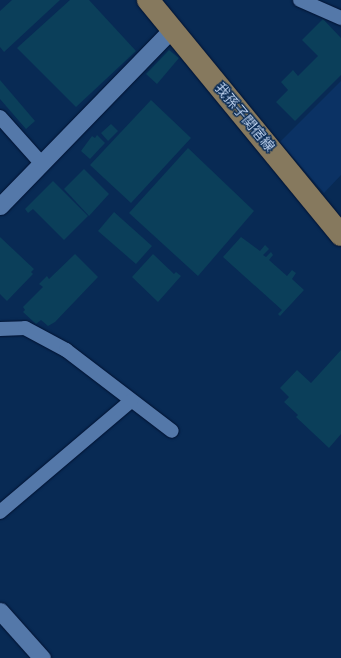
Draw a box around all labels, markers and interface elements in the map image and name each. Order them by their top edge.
street label: 我孫子関宿線 [212,79,278,155]

